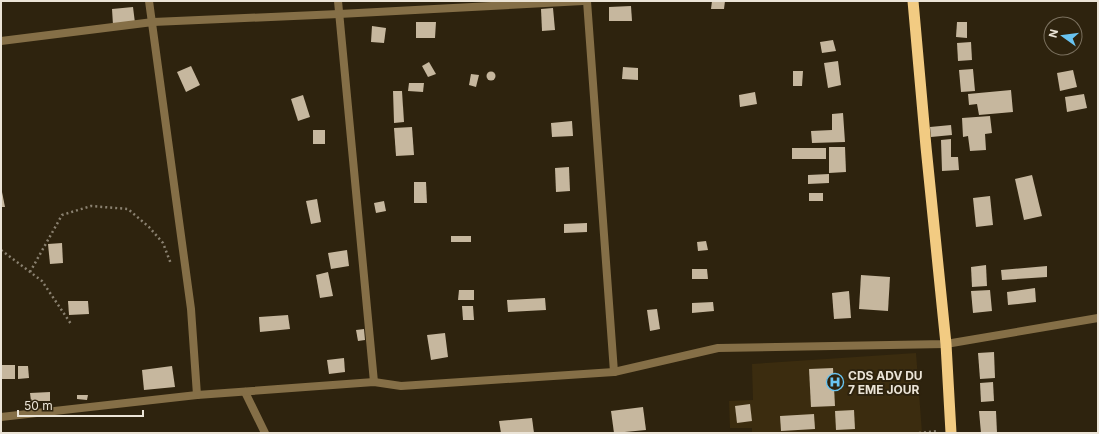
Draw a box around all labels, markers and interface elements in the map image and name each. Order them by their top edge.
north arrow [1043,16,1083,56]
text: N [1045,28,1061,39]
place label: CDS ADV DU 7 EME JOUR [848,368,923,397]
hospital icon: CDS ADV DU 7 EME JOUR [825,372,845,392]
scale bar [18,392,143,418]
text: 50 m [24,398,53,413]

